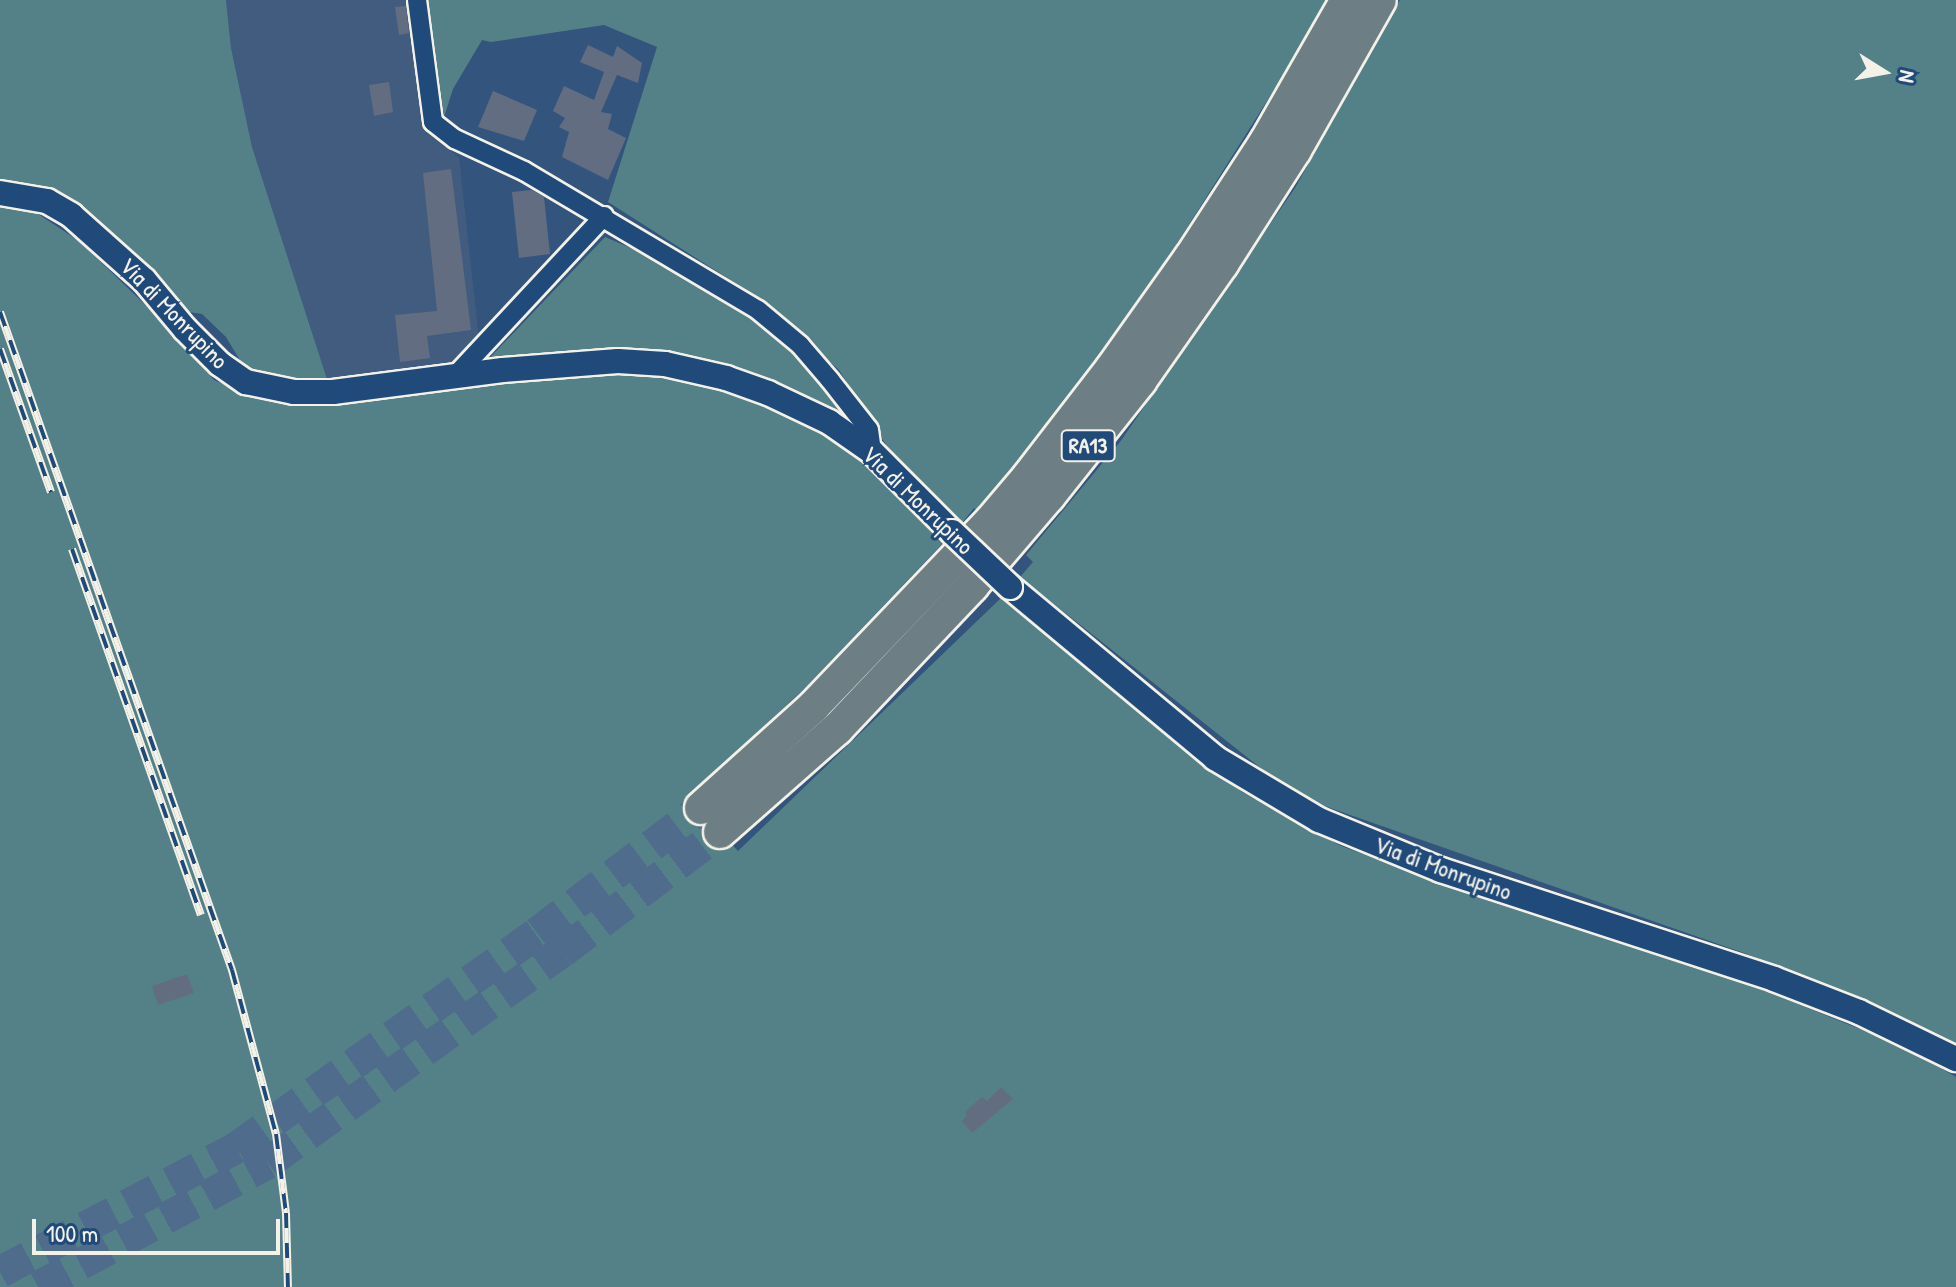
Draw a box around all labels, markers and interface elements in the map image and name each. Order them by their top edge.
north arrow [1844,32,1924,112]
text: N [1892,68,1923,85]
street label: Via di Monrupino [114,251,234,375]
road number: RA13 [1060,428,1116,464]
street label: Via di Monrupino [856,440,980,560]
street label: Via di Monrupino [1370,830,1516,906]
scale bar [36,1203,284,1253]
text: 100 m [46,1217,98,1249]

